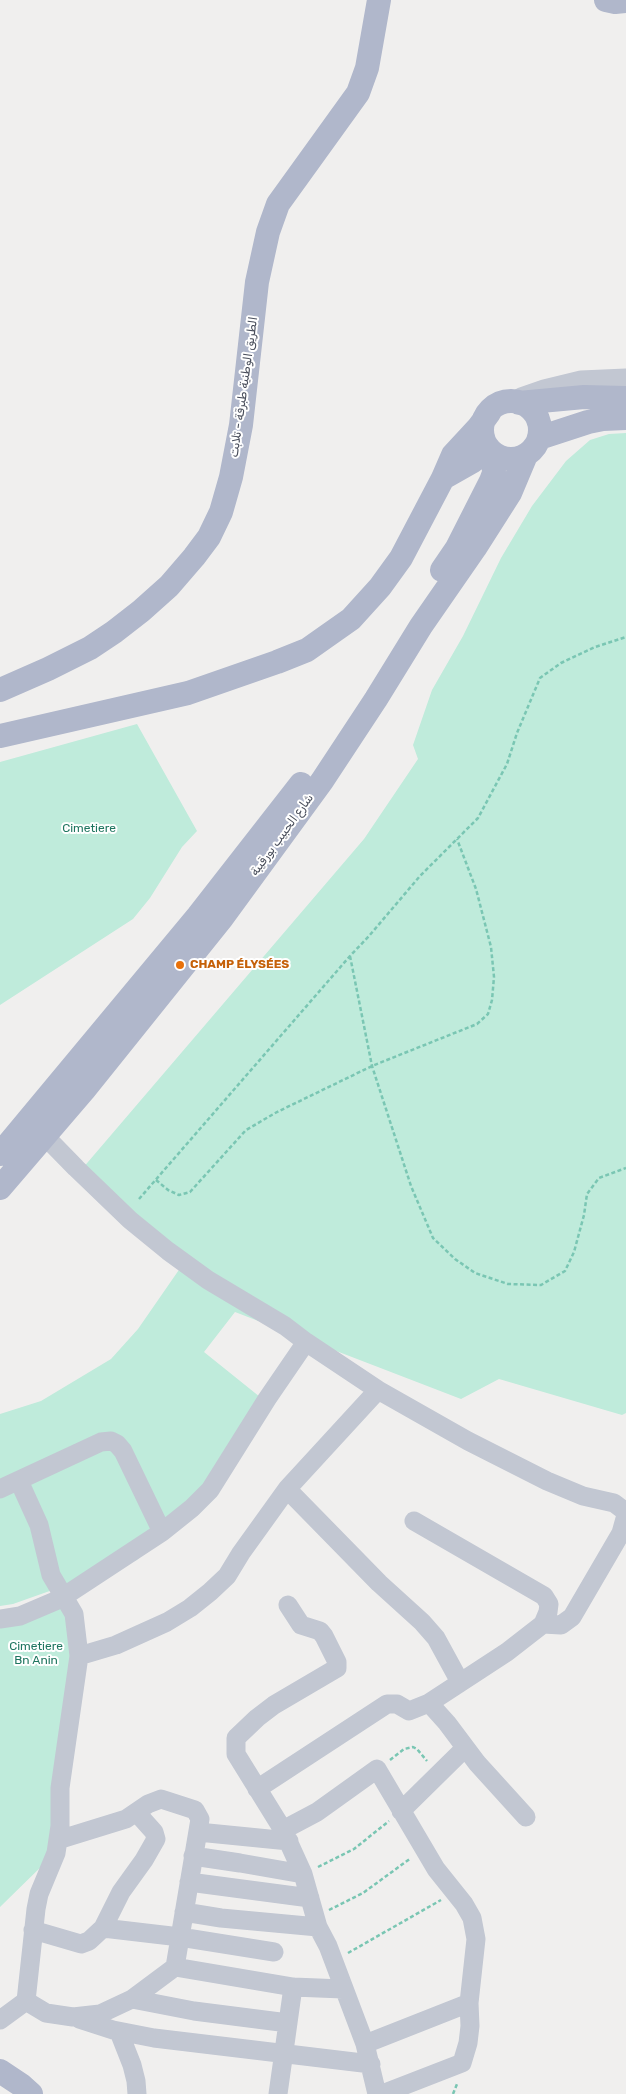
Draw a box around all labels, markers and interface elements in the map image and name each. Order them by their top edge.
street label: الطريق الوطنية طبرقة - تلابت [227,316,261,458]
street label: شارع الحبيب بورقيبة [247,791,317,879]
park label: Cimetiere [62,822,116,836]
place label: CHAMP ÉLYSÉES [190,958,289,972]
marker: CHAMP ÉLYSÉES [174,959,186,971]
park label: Cimetiere Bn Anin [9,1640,63,1668]

